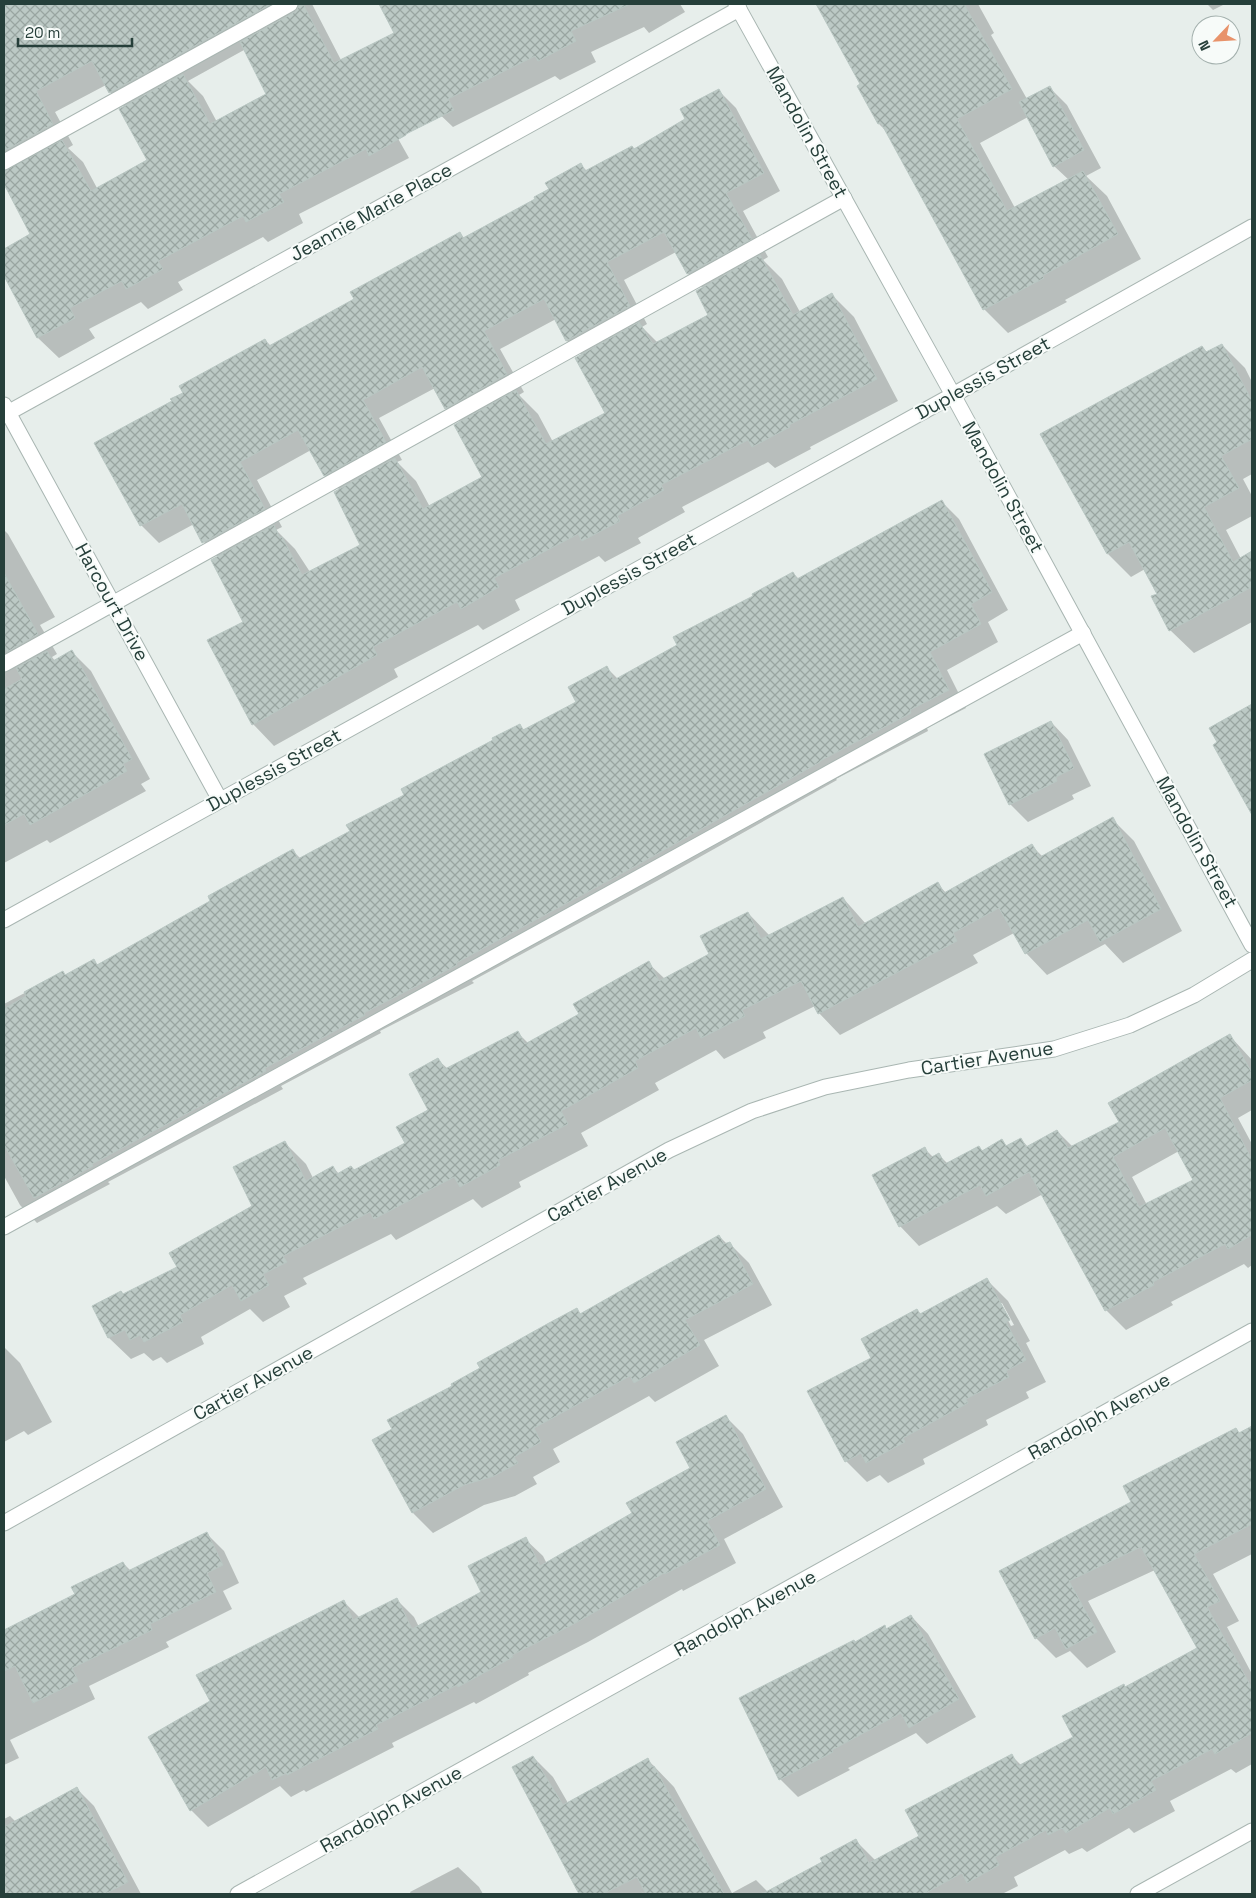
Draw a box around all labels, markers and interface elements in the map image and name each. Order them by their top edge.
scale bar [18,15,131,47]
north arrow [1191,15,1241,65]
text: 20 m [25,23,60,42]
text: N [1194,37,1214,54]
street label: Mandolin Street [760,62,854,202]
street label: Jeannie Marie Place [285,157,457,267]
street label: Duplessis Street [911,331,1055,425]
street label: Mandolin Street [956,417,1050,557]
street label: Duplessis Street [557,527,701,621]
street label: Harcourt Drive [69,539,155,665]
street label: Duplessis Street [202,723,346,817]
street label: Mandolin Street [1150,772,1244,912]
street label: Cartier Avenue [919,1035,1055,1081]
street label: Cartier Avenue [542,1142,672,1228]
street label: Cartier Avenue [188,1340,318,1426]
street label: Randolph Avenue [1023,1367,1175,1465]
street label: Randolph Avenue [669,1564,821,1662]
street label: Randolph Avenue [315,1760,467,1858]

